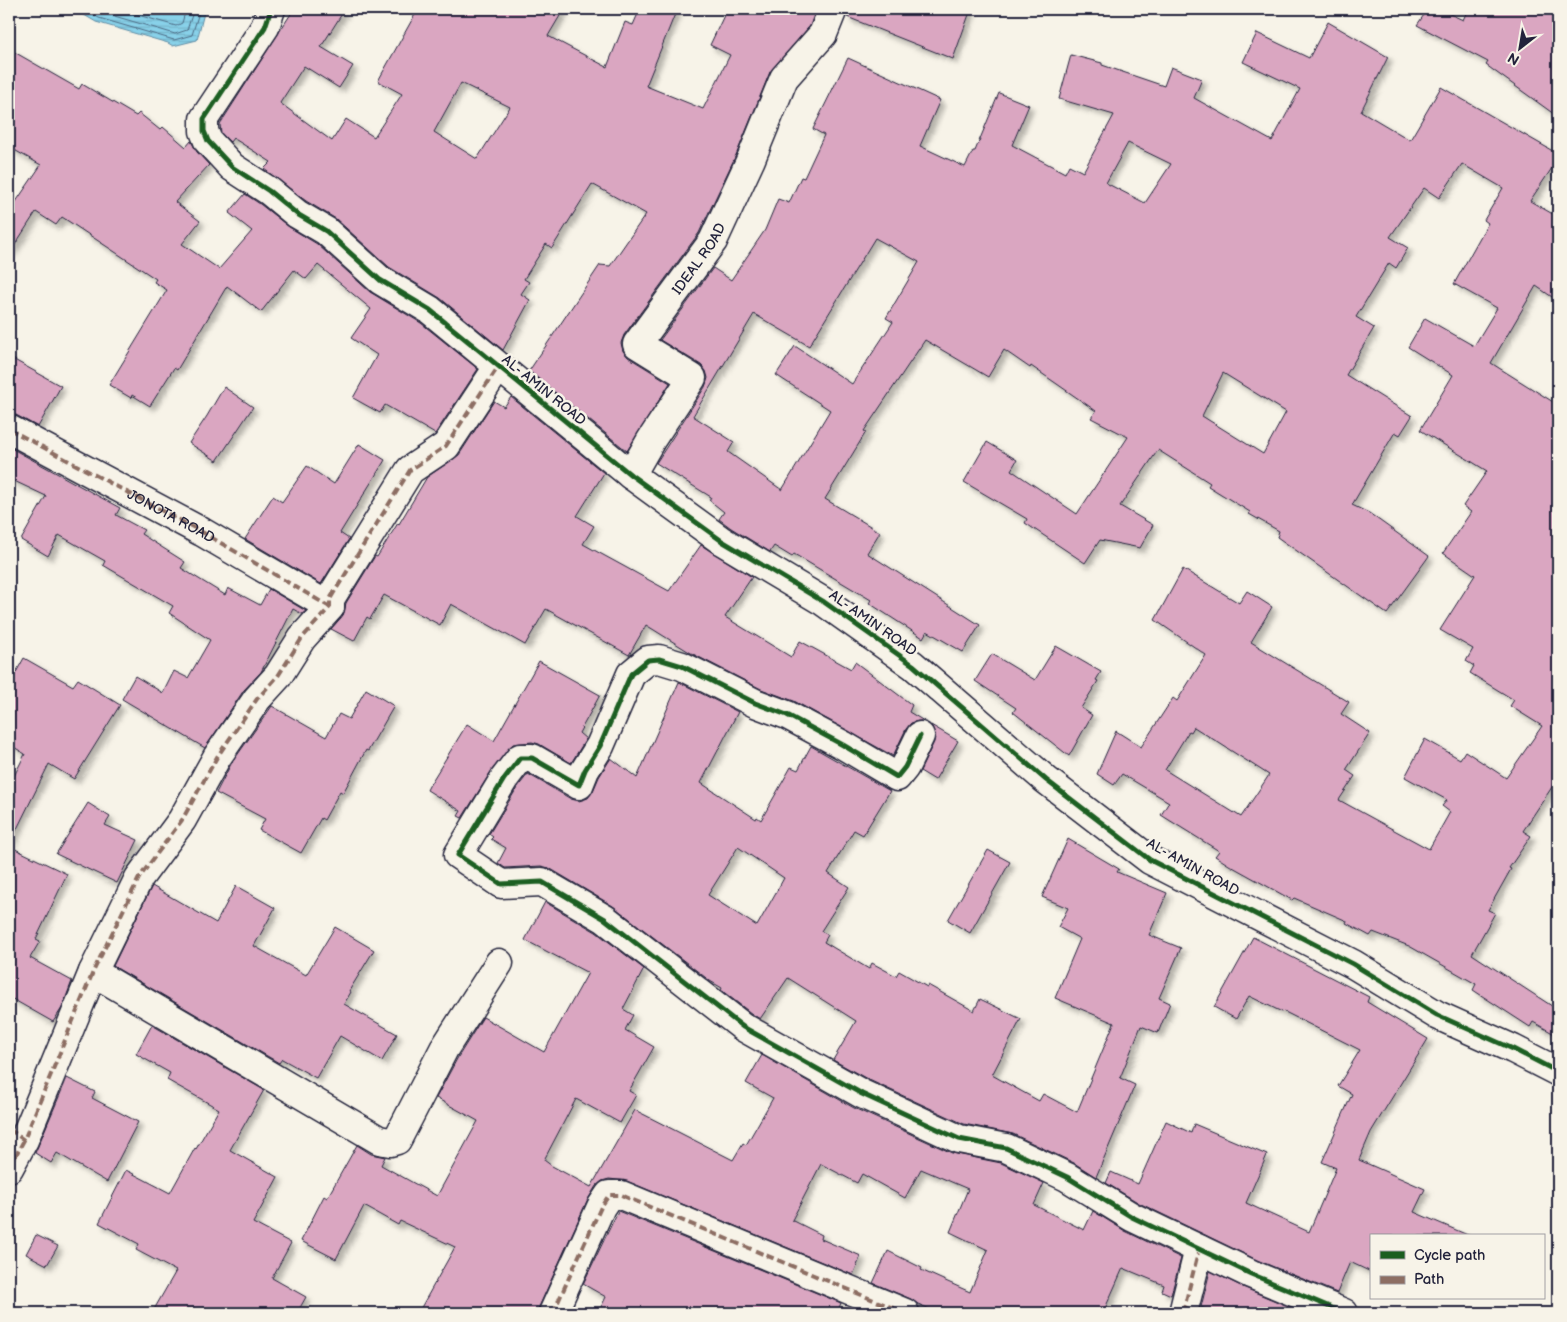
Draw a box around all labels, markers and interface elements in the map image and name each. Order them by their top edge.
north arrow [1494,22,1544,72]
text: N [1505,49,1522,69]
street label: IDEAL ROAD [668,220,729,297]
street label: AL- AMIN ROAD [499,351,589,429]
street label: JONOTA ROAD [125,485,218,546]
street label: AL- AMIN ROAD [826,586,920,660]
street label: AL- AMIN ROAD [1144,835,1242,899]
legend [1370,1234,1544,1300]
text: Cycle path [1414,1246,1485,1265]
text: Path [1414,1270,1444,1289]

